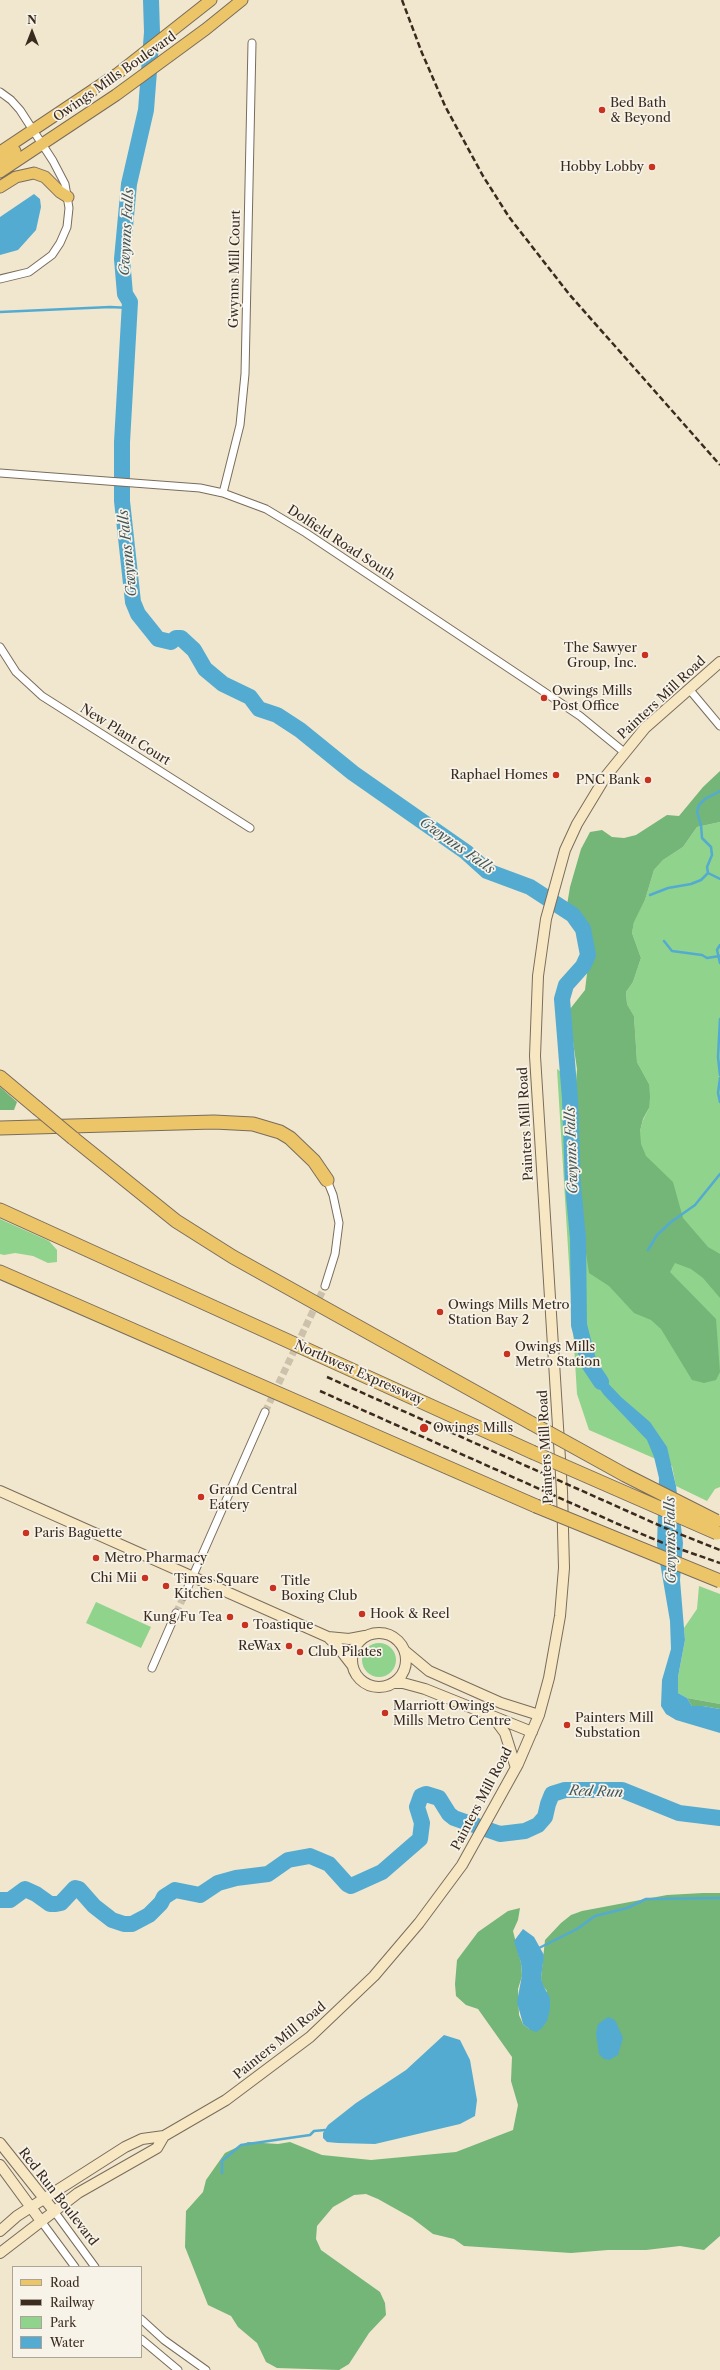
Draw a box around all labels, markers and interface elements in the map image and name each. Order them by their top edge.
north arrow [12,12,52,52]
text: N [27,13,37,27]
street label: Owings Mills Boulevard [51,29,179,125]
place label: Bed Bath & Beyond [610,95,671,126]
marker: Bed Bath & Beyond [597,105,607,115]
place label: Hobby Lobby [560,159,644,175]
marker: Hobby Lobby [647,162,657,172]
water label: Gwynns Falls [116,188,138,276]
street label: Gwynns Mill Court [226,210,244,328]
street label: Dolfield Road South [284,502,398,584]
water label: Gwynns Falls [115,508,141,598]
place label: The Sawyer Group, Inc. [564,640,637,671]
marker: The Sawyer Group, Inc. [640,650,650,660]
street label: Painters Mill Road [615,653,709,743]
place label: Owings Mills Post Office [552,683,632,714]
marker: Owings Mills Post Office [539,693,549,703]
street label: New Plant Court [77,701,173,769]
place label: Raphael Homes [450,767,548,783]
marker: Raphael Homes [551,770,561,780]
place label: PNC Bank [576,772,640,788]
marker: PNC Bank [643,775,653,785]
water label: Gwynns Falls [416,814,498,878]
street label: Painters Mill Road [515,1067,537,1181]
water label: Gwynns Falls [562,1106,582,1194]
place label: Owings Mills Metro Station Bay 2 [448,1297,570,1328]
marker: Owings Mills Metro Station Bay 2 [435,1307,445,1317]
street label: Northwest Expressway [292,1337,426,1409]
place label: Owings Mills Metro Station [515,1339,600,1370]
marker: Owings Mills Metro Station [502,1349,512,1359]
street label: Painters Mill Road [535,1390,557,1504]
place label: Owings Mills [433,1420,513,1436]
marker: Owings Mills [418,1422,430,1434]
place label: Grand Central Eatery [209,1482,297,1513]
marker: Grand Central Eatery [196,1492,206,1502]
water label: Gwynns Falls [662,1496,680,1584]
place label: Paris Baguette [34,1525,122,1541]
marker: Paris Baguette [21,1528,31,1538]
place label: Metro Pharmacy [104,1550,207,1566]
marker: Metro Pharmacy [91,1553,101,1563]
place label: Chi Mii [90,1570,137,1586]
place label: Times Square Kitchen [174,1571,259,1602]
marker: Chi Mii [140,1573,150,1583]
place label: Title Boxing Club [281,1573,357,1604]
marker: Times Square Kitchen [161,1581,171,1591]
marker: Title Boxing Club [268,1583,278,1593]
place label: Hook & Reel [370,1606,450,1622]
place label: Kung Fu Tea [143,1609,222,1625]
marker: Hook & Reel [357,1609,367,1619]
marker: Kung Fu Tea [225,1612,235,1622]
place label: Toastique [253,1617,314,1633]
marker: Toastique [240,1620,250,1630]
place label: ReWax [238,1638,281,1654]
marker: ReWax [284,1641,294,1651]
place label: Club Pilates [308,1644,382,1660]
marker: Club Pilates [295,1647,305,1657]
place label: Marriott Owings Mills Metro Centre [393,1698,511,1729]
marker: Marriott Owings Mills Metro Centre [380,1708,390,1718]
place label: Painters Mill Substation [575,1710,654,1741]
marker: Painters Mill Substation [562,1720,572,1730]
street label: Painters Mill Road [448,1745,516,1853]
water label: Red Run [569,1783,623,1801]
street label: Painters Mill Road [231,1999,329,2083]
street label: Red Run Boulevard [15,2145,101,2249]
legend [12,2266,142,2358]
text: Road [50,2275,80,2290]
text: Railway [50,2295,95,2310]
text: Park [50,2315,76,2330]
text: Water [50,2335,84,2350]

